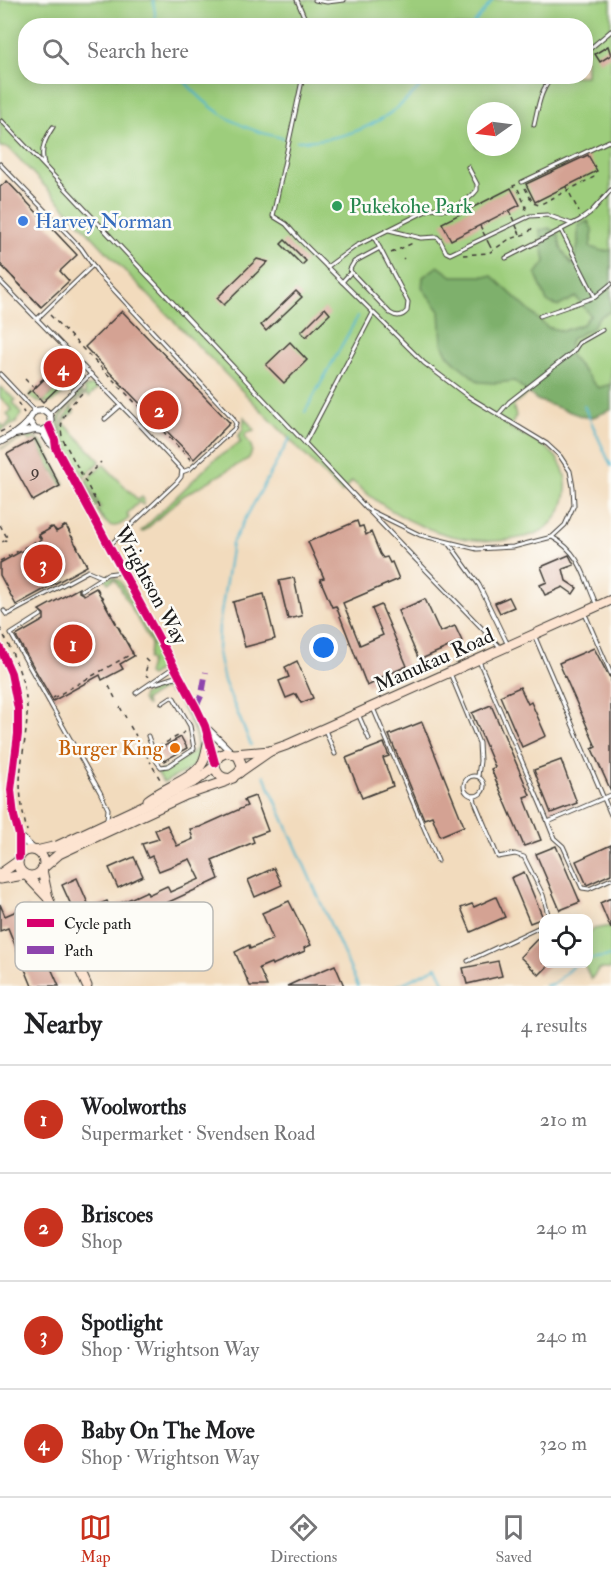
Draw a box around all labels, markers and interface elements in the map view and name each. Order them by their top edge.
search box [18,18,593,84]
icon: search [39,35,72,68]
text: Search here [87,37,189,65]
north arrow [467,102,521,156]
place label: Pukekohe Park [349,193,473,220]
marker: Pukekohe Park [330,199,344,213]
place label: Harvey Norman [35,208,172,235]
marker: Harvey Norman [16,214,30,228]
pin: 4 [44,346,82,391]
pin: 2 [140,388,178,432]
house number: 9 [28,460,40,483]
street label: Wrightson Way [107,520,194,650]
pin: 3 [24,542,63,586]
pin: 1 [54,622,92,666]
street label: Manukau Road [370,622,499,699]
your location [309,633,338,662]
place label: Burger King [58,735,164,762]
marker: Burger King [168,741,182,755]
legend [15,902,213,971]
text: Cycle path [64,914,132,935]
map controls [539,914,593,968]
button: locate [539,914,593,968]
text: Path [64,941,94,961]
text: Nearby [24,1009,102,1041]
text: 4 results [521,1013,587,1038]
text: Woolworths [81,1093,186,1121]
text: 1 [40,1107,47,1132]
text: 210 m [540,1107,587,1132]
text: Supermarket · Svendsen Road [81,1121,315,1146]
text: Briscoes [81,1201,153,1229]
text: 2 [38,1215,49,1240]
text: 240 m [536,1215,587,1240]
text: Shop [81,1229,122,1254]
text: Spotlight [81,1309,163,1337]
text: 3 [40,1323,47,1348]
text: 240 m [536,1323,587,1348]
text: Shop · Wrightson Way [81,1337,259,1362]
text: Baby On The Move [81,1417,255,1445]
text: 4 [38,1431,49,1456]
text: 320 m [539,1431,587,1456]
text: Shop · Wrightson Way [81,1445,259,1470]
tab: Map [79,1511,112,1567]
tab: Directions [270,1511,337,1567]
tab: Saved [495,1511,532,1567]

